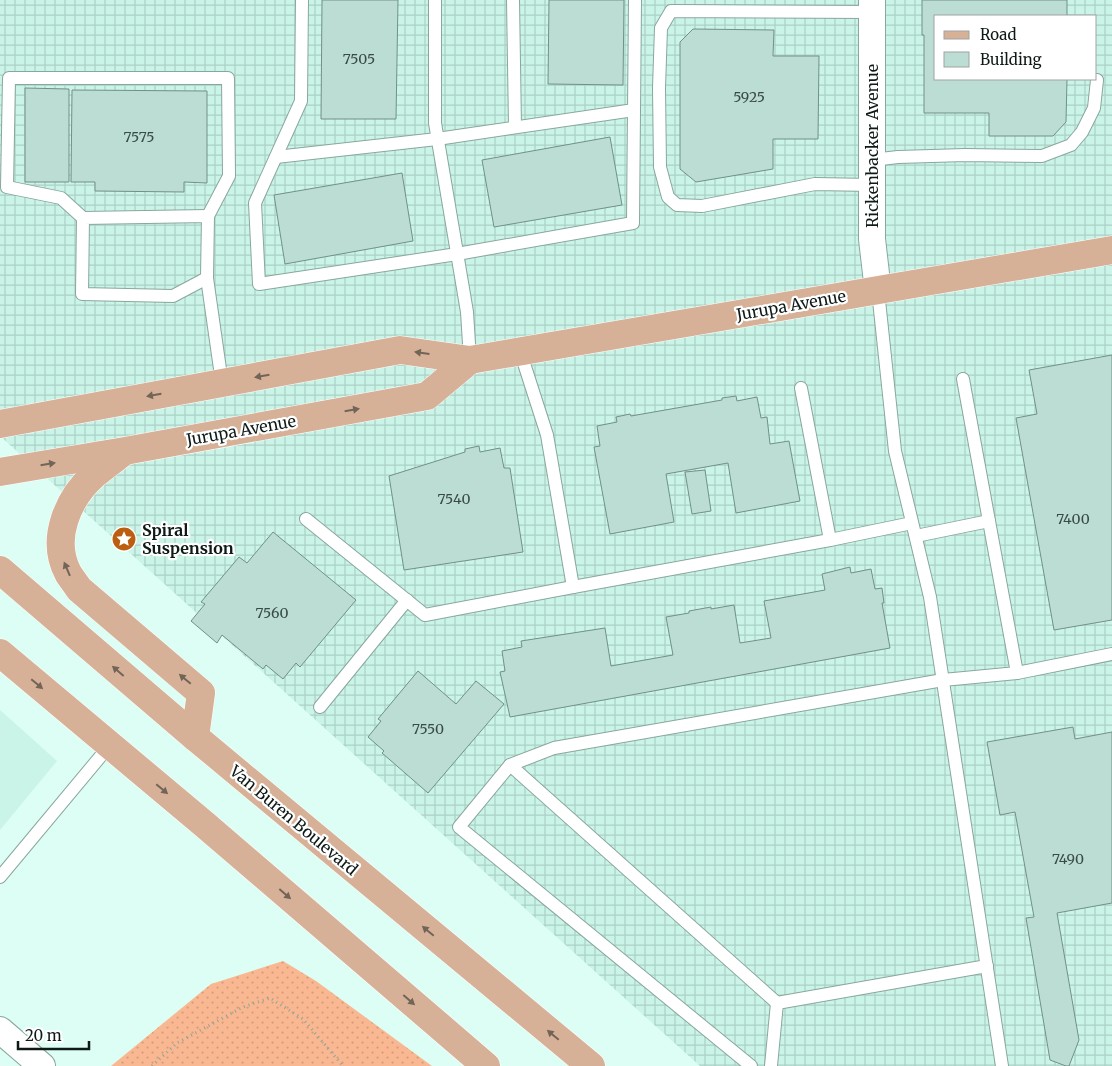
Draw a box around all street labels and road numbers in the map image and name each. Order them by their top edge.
street label: Rickenbacker Avenue [862,64,882,228]
street label: Jurupa Avenue [734,286,847,325]
street label: Jurupa Avenue [184,411,297,450]
street label: Van Buren Boulevard [225,760,362,880]

